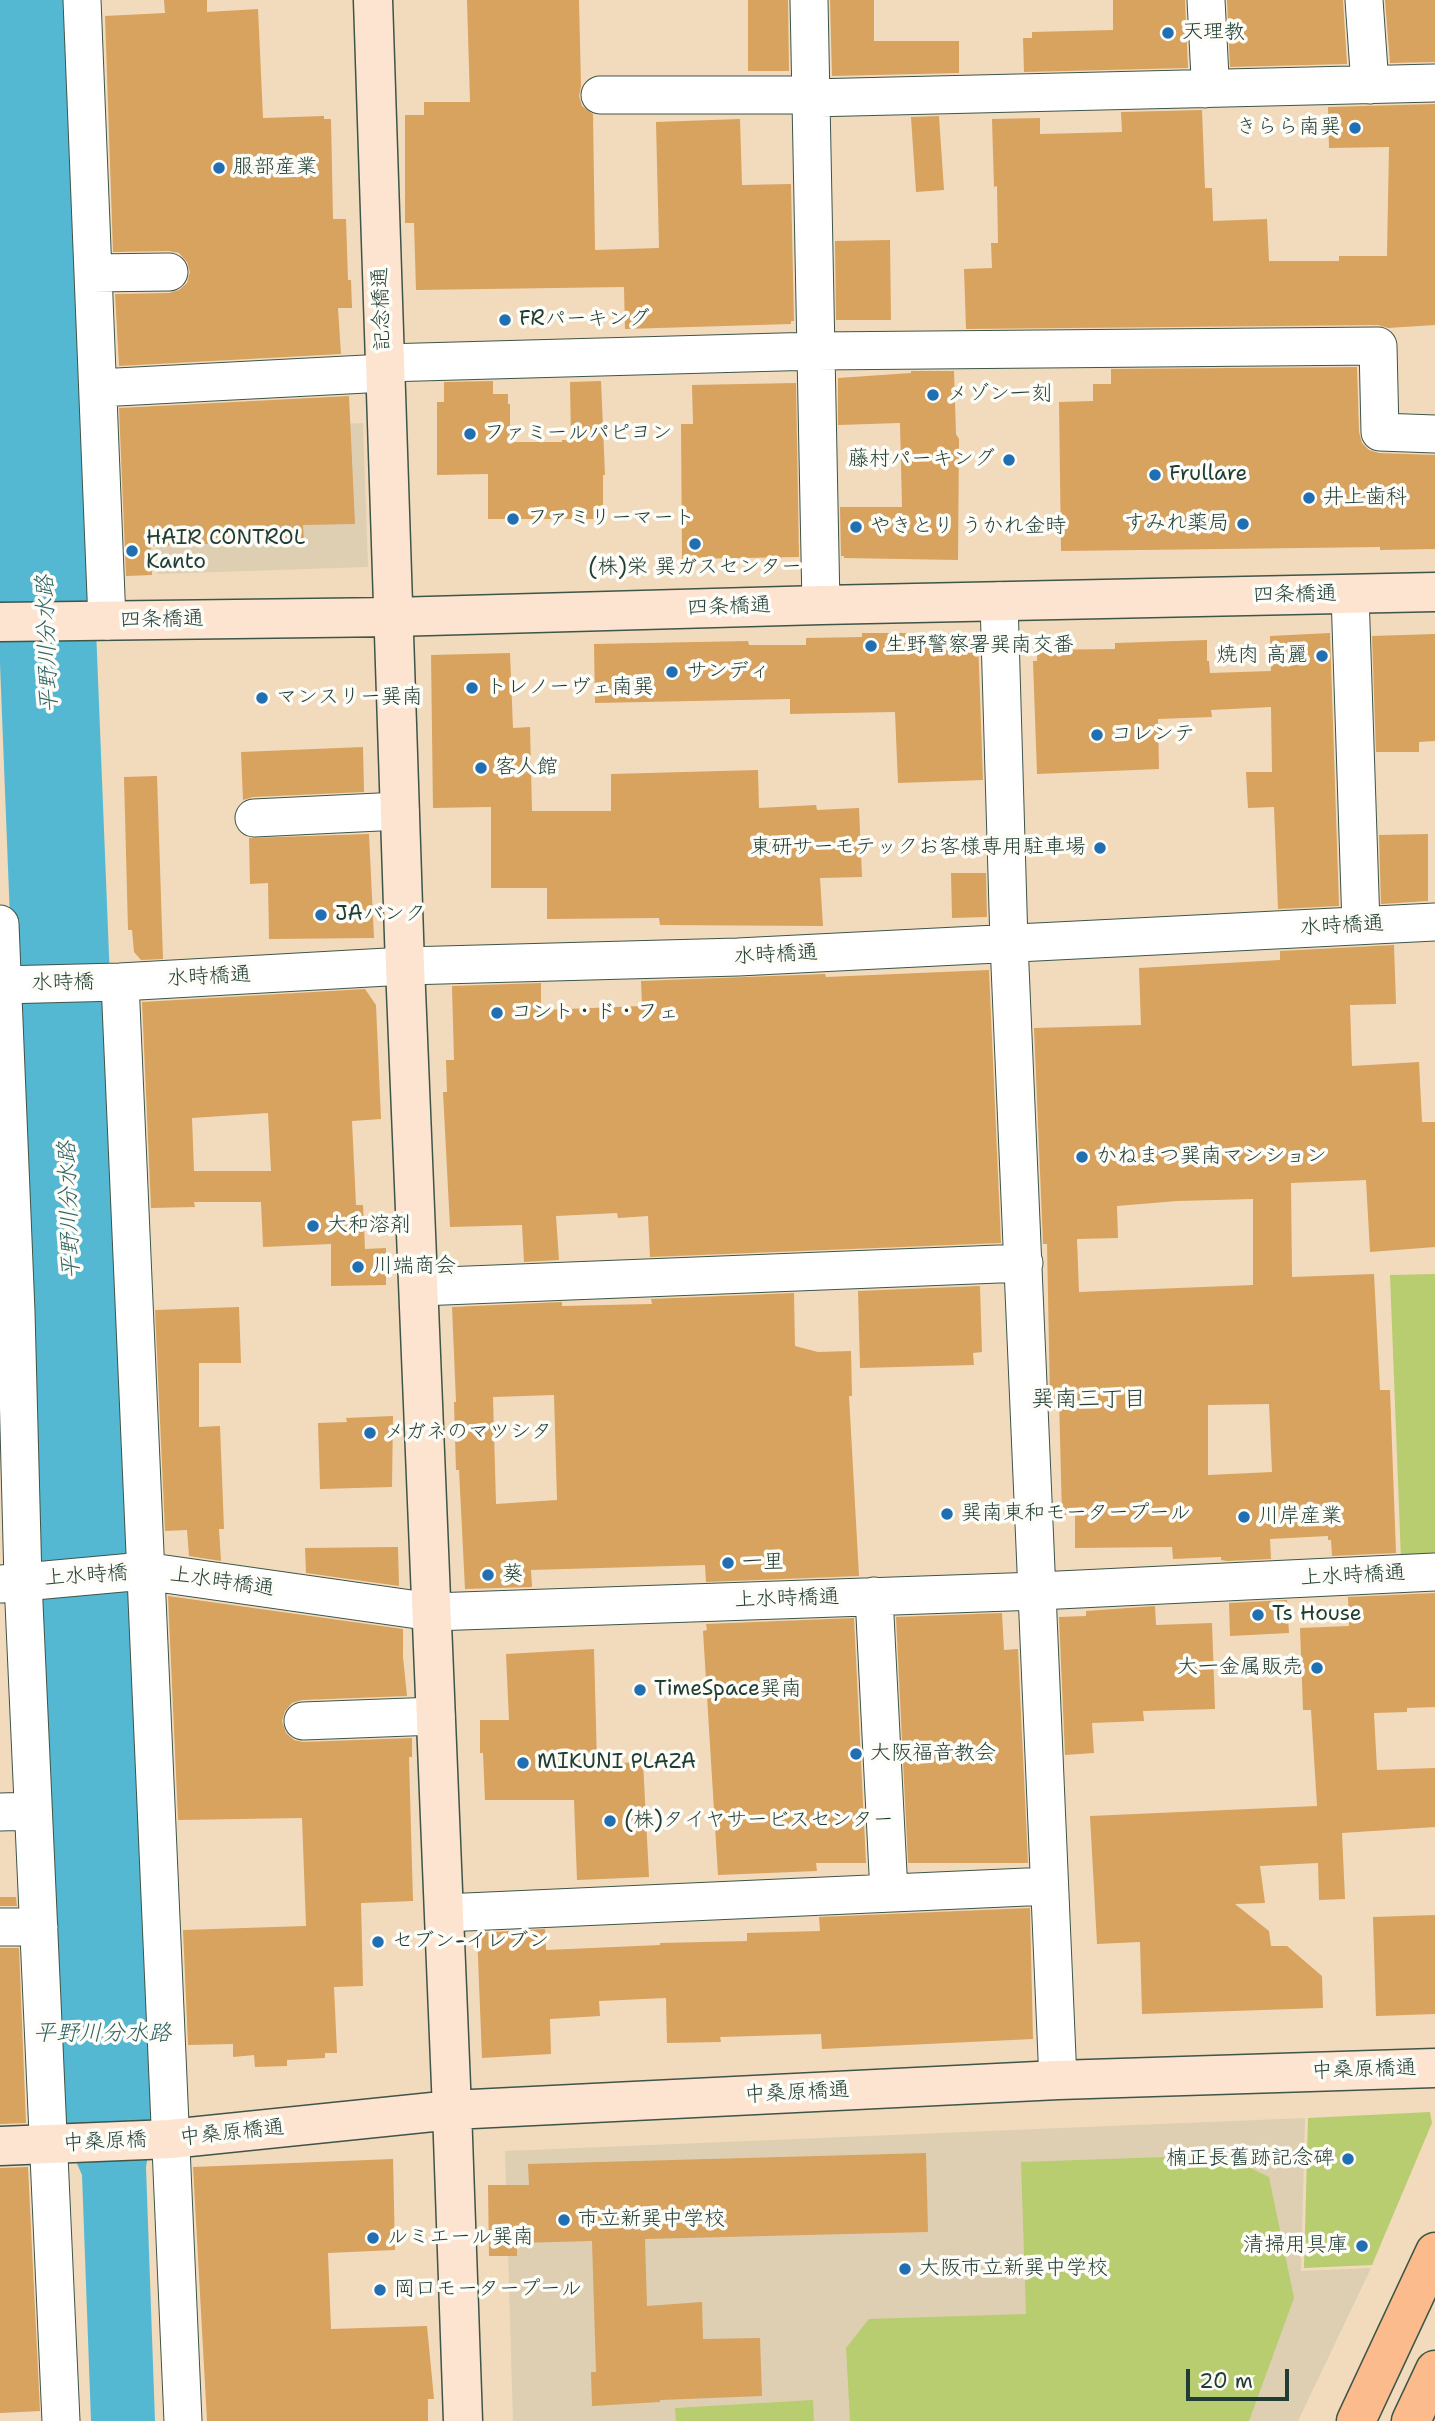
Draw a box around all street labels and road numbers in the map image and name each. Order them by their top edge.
street label: 記念橋通 [368,267,396,351]
street label: 四条橋通 [1253,582,1337,608]
street label: 四条橋通 [687,593,771,621]
street label: 四条橋通 [120,607,204,633]
street label: 水時橋通 [1299,911,1385,941]
street label: 水時橋通 [733,940,819,970]
street label: 水時橋通 [166,962,252,992]
street label: 水時橋 [31,970,95,996]
street label: 上水時橋 [43,1561,129,1591]
street label: 上水時橋通 [1300,1561,1406,1591]
street label: 上水時橋通 [168,1562,276,1602]
street label: 上水時橋通 [734,1585,840,1613]
street label: 中桑原橋通 [1311,2056,1417,2084]
street label: 中桑原橋通 [744,2078,850,2108]
street label: 中桑原橋通 [178,2115,286,2151]
street label: 中桑原橋 [62,2127,148,2157]

